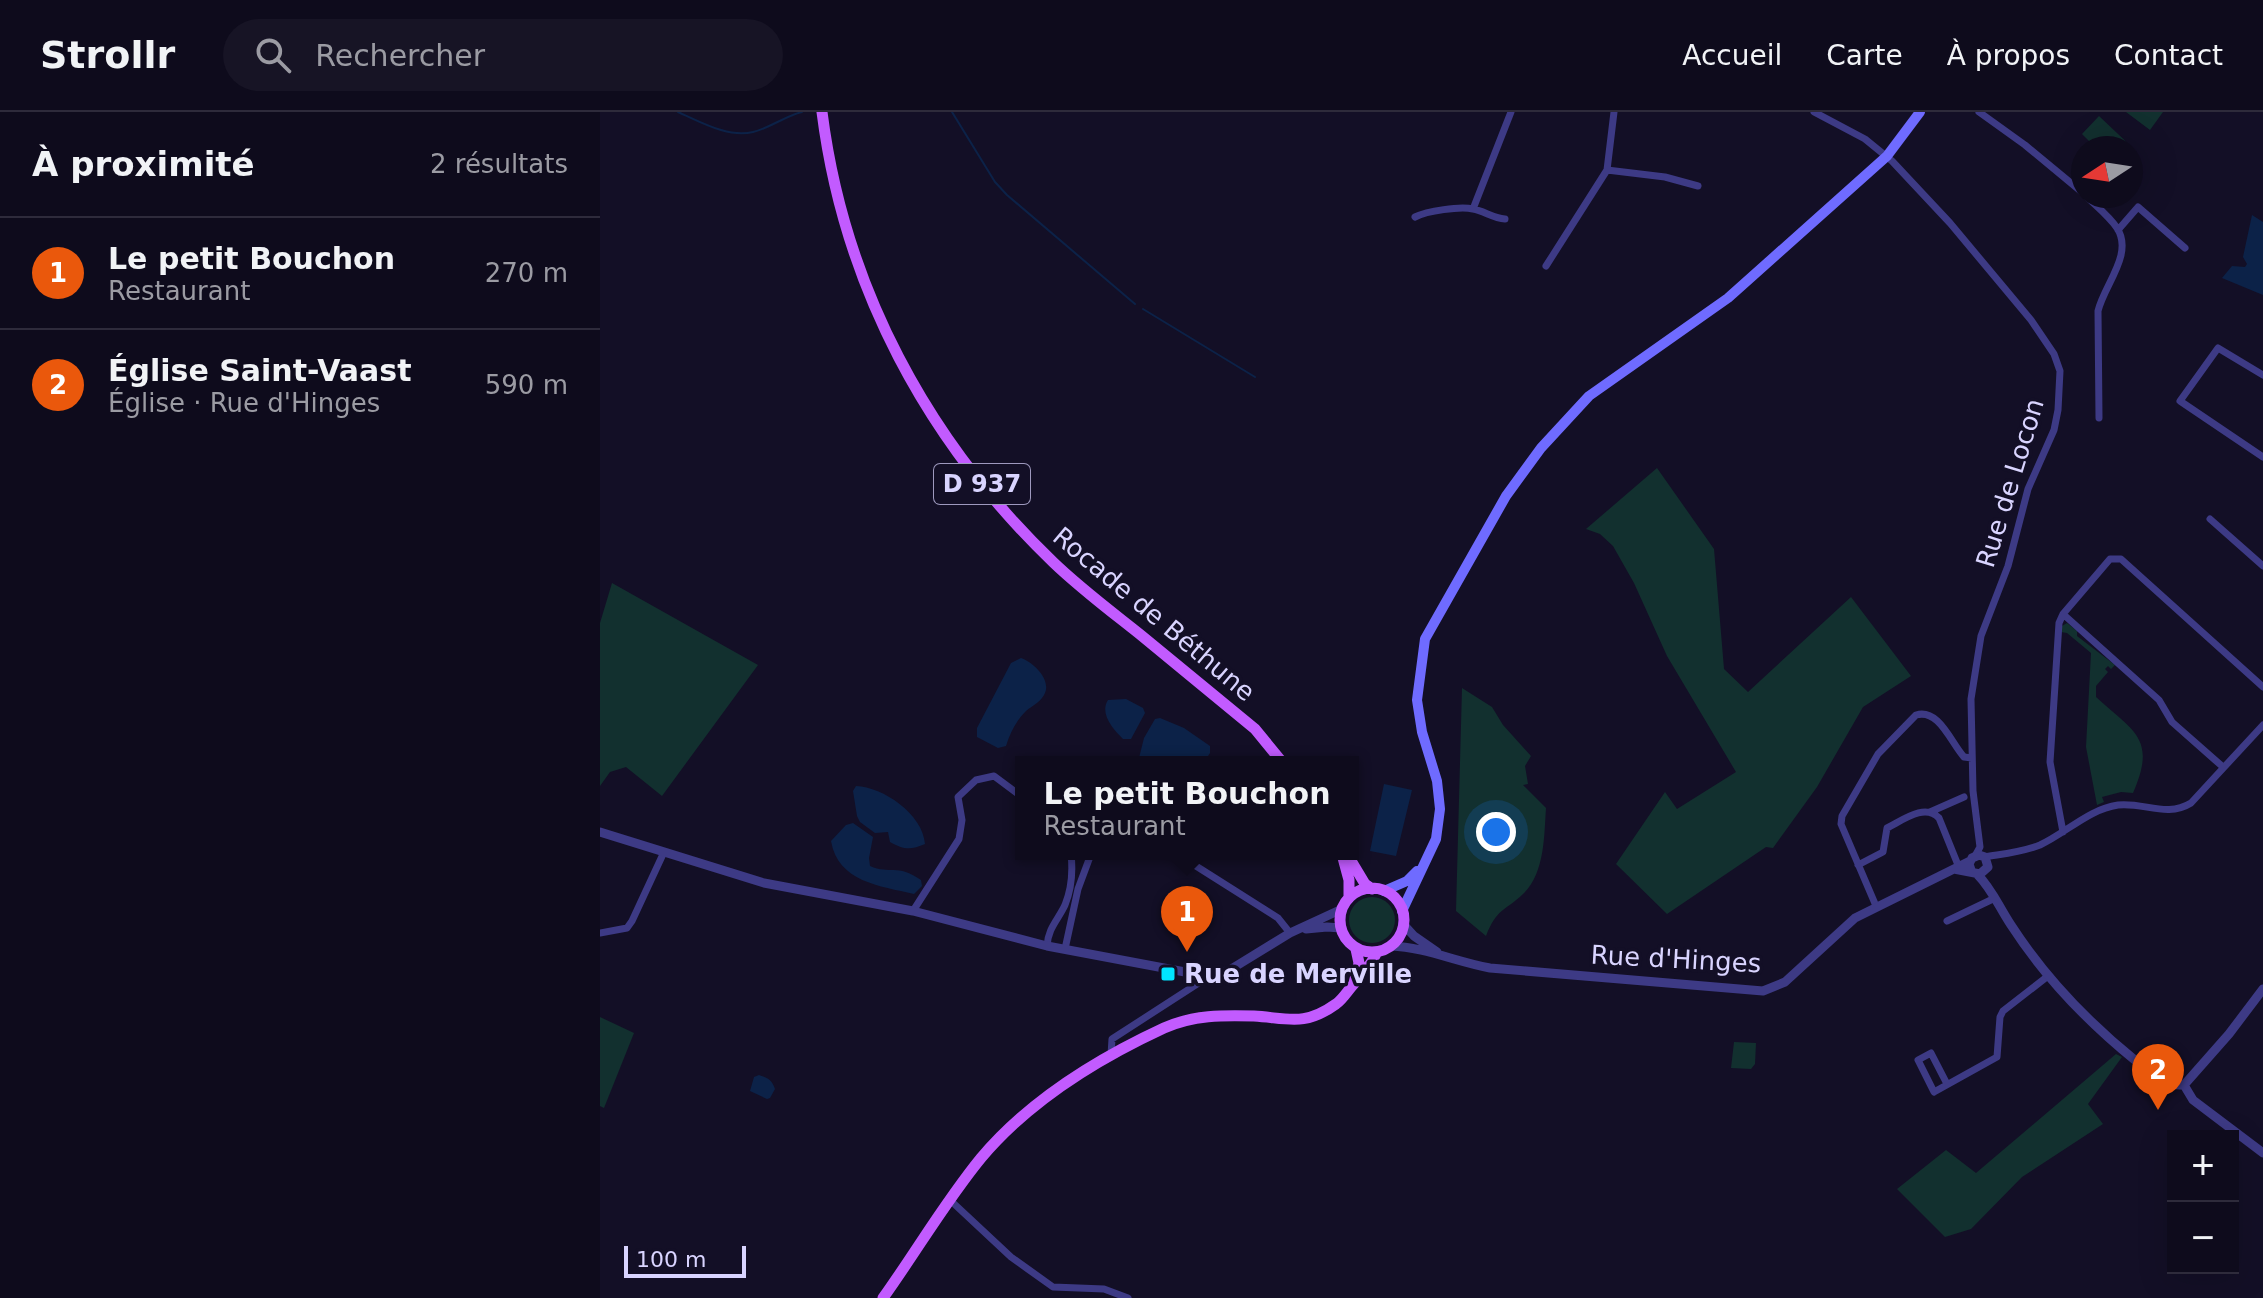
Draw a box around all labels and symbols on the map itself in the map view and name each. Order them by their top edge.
north arrow [2071,136,2143,208]
street label: Rue de Locon [1970,395,2050,571]
road number: D 937 [934,464,1030,504]
street label: Rocade de Béthune [1047,521,1261,707]
your location [1476,812,1516,852]
pin: 1 [1161,886,1213,952]
street label: Rue d'Hinges [1590,940,1762,978]
place label: Rue de Merville [1184,959,1412,989]
marker: Rue de Merville [1159,965,1177,983]
pin: 2 [2132,1044,2184,1110]
scale bar [624,1242,746,1278]

